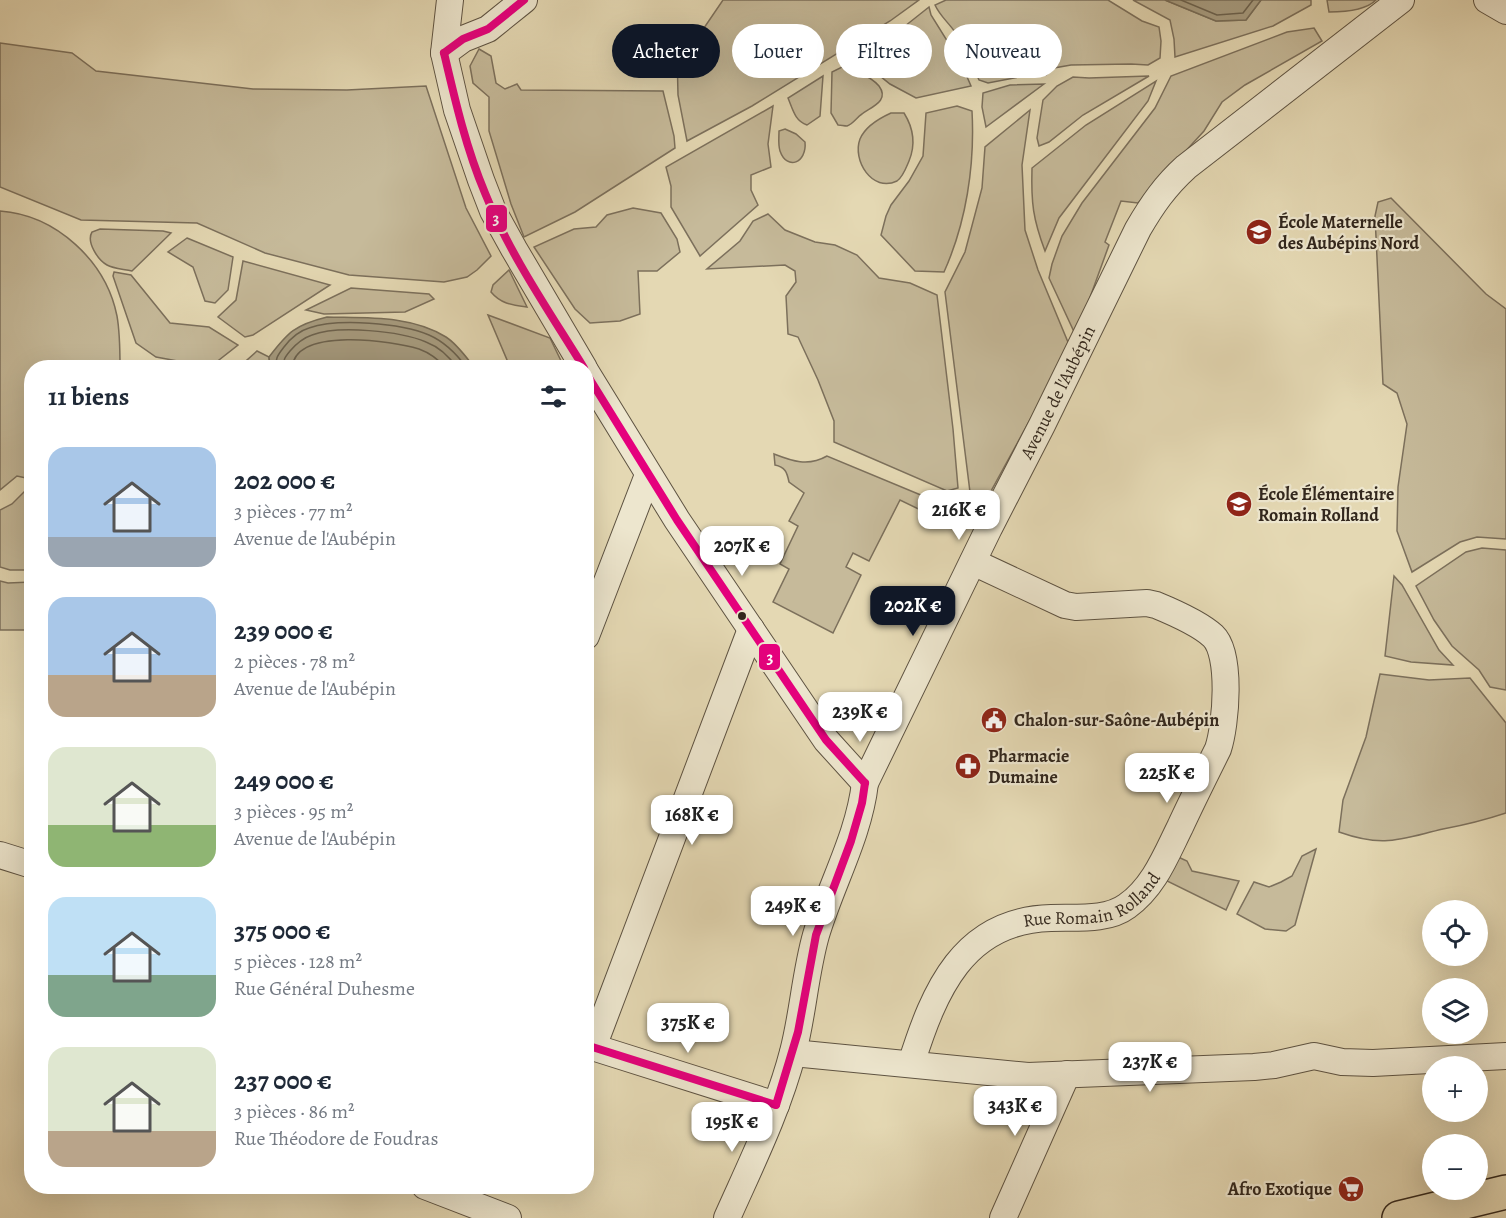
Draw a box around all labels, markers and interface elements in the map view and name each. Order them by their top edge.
chip: Acheter [612,24,720,78]
chip: Louer [732,24,824,78]
chip: Filtres [836,24,932,78]
chip: Nouveau [944,24,1062,78]
line badge: 3 [485,204,508,233]
text: 3 [493,208,500,230]
place label: École Maternelle des Aubépins Nord [1278,210,1419,255]
school or university icon: École Maternelle des Aubépins Nord [1244,217,1274,247]
street label: Avenue de l'Aubépin [1014,321,1101,464]
text: 11 biens [48,379,129,414]
icon: filters [537,380,570,413]
text: 202 000 € [234,463,335,498]
icon: home [96,471,168,543]
place label: École Élémentaire Romain Rolland [1258,482,1394,527]
school or university icon: École Élémentaire Romain Rolland [1224,489,1254,519]
pin: 216K € [910,490,1008,541]
text: 216K € [932,496,986,523]
text: 3 pièces · 77 m² [234,498,352,525]
text: Avenue de l'Aubépin [234,525,396,552]
pin: 207K € [693,526,791,577]
text: 207K € [714,532,770,559]
pin: 202K € [864,586,962,637]
text: 202K € [884,592,942,619]
unlabelled marker [736,610,748,622]
text: 239 000 € [234,613,333,648]
icon: home [96,621,168,693]
line badge: 3 [758,643,781,671]
text: 3 [767,647,774,669]
text: 2 pièces · 78 m² [234,648,355,675]
text: Avenue de l'Aubépin [234,675,396,702]
pin: 239K € [811,692,909,743]
text: 239K € [832,698,888,725]
public building icon: Chalon-sur-Saône-Aubépin [979,705,1009,735]
place label: Chalon-sur-Saône-Aubépin [1014,708,1219,732]
place label: Pharmacie Dumaine [988,744,1069,789]
pharmacy icon: Pharmacie Dumaine [953,751,983,781]
pin: 225K € [1118,753,1216,804]
text: 225K € [1139,759,1195,786]
text: 249 000 € [234,763,334,798]
icon: home [96,771,168,843]
pin: 168K € [643,795,741,846]
text: 3 pièces · 95 m² [234,798,353,825]
text: 168K € [665,801,719,828]
text: Avenue de l'Aubépin [234,825,396,852]
street label: Rue Romain Rolland [1021,867,1166,933]
pin: 249K € [744,886,842,937]
text: 249K € [765,892,821,919]
map controls [1422,900,1488,1200]
button: locate [1422,900,1488,966]
text: 375 000 € [234,913,331,948]
icon: home [96,921,168,993]
text: 5 pièces · 128 m² [234,948,362,975]
text: Rue Général Duhesme [234,975,415,1002]
button: layers [1422,978,1488,1044]
pin: 375K € [639,1003,737,1054]
text: 375K € [661,1009,715,1036]
pin: 237K € [1101,1042,1199,1093]
text: 237K € [1123,1048,1177,1075]
button: + [1422,1056,1488,1122]
text: 237 000 € [234,1063,332,1098]
icon: home [96,1071,168,1143]
pin: 343K € [966,1086,1064,1137]
text: 343K € [988,1092,1042,1119]
text: 3 pièces · 86 m² [234,1098,355,1125]
pin: 195K € [683,1102,781,1153]
text: 195K € [705,1108,759,1135]
text: Rue Théodore de Foudras [234,1125,439,1152]
button: − [1422,1134,1488,1200]
supermarket icon: Afro Exotique [1336,1174,1366,1204]
place label: Afro Exotique [1227,1177,1332,1201]

